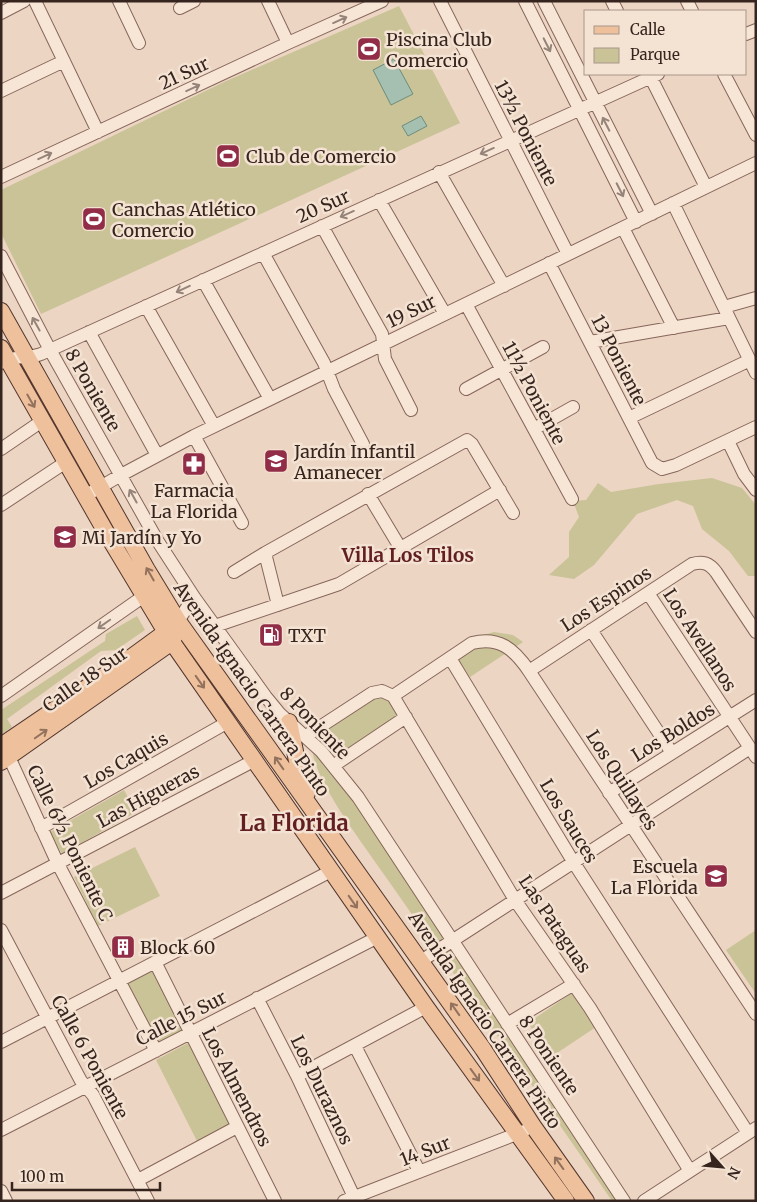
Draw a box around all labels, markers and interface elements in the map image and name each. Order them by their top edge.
legend [584,10,747,75]
one-way arrow [332,14,347,24]
text: Calle [630,20,665,39]
place label: Piscina Club Comercio [386,28,492,72]
sports icon: Piscina Club Comercio [356,36,382,62]
one-way arrow [543,37,552,52]
text: Parque [630,45,680,64]
street label: 21 Sur [155,52,213,94]
street label: 13½ Poniente [490,76,562,190]
one-way arrow [185,82,200,92]
one-way arrow [601,116,611,131]
sports icon: Club de Comercio [215,143,241,169]
place label: Club de Comercio [246,145,396,168]
one-way arrow [480,146,495,156]
one-way arrow [38,151,53,161]
one-way arrow [616,182,625,197]
street label: 20 Sur [293,184,353,228]
place label: Canchas Atlético Comercio [112,198,256,242]
sports icon: Canchas Atlético Comercio [81,206,107,232]
one-way arrow [340,210,355,220]
one-way arrow [176,285,191,294]
street label: 19 Sur [383,289,439,333]
street label: 13 Poniente [586,311,652,409]
one-way arrow [31,317,40,332]
street label: 11½ Poniente [497,338,571,448]
street label: 8 Poniente [60,345,126,435]
one-way arrow [27,394,37,408]
place label: Jardín Infantil Amanecer [293,440,416,484]
school or university icon: Jardín Infantil Amanecer [263,448,289,474]
pharmacy icon: Farmacia La Florida [181,451,207,477]
place label: Farmacia La Florida [150,479,238,523]
one-way arrow [128,489,137,504]
school or university icon: Mi Jardín y Yo [52,524,78,550]
place label: Mi Jardín y Yo [82,526,202,549]
district label: Villa Los Tilos [341,543,474,567]
street label: Los Espinos [556,561,656,637]
one-way arrow [144,567,154,581]
street label: Avenida Ignacio Carrera Pinto [168,576,335,801]
street label: Los Avellanos [658,584,742,696]
one-way arrow [97,619,111,629]
fuel station icon: TXT [258,622,284,648]
place label: TXT [288,624,326,647]
street label: Calle 18 Sur [38,641,132,717]
one-way arrow [195,675,205,689]
street label: 8 Poniente [275,682,355,764]
street label: Los Boldos [627,697,719,767]
street label: Los Quillayes [581,726,663,834]
street label: Los Caquis [80,727,172,793]
one-way arrow [34,729,48,739]
one-way arrow [274,756,284,770]
street label: Las Higueras [93,759,203,833]
street label: Calle 6½ Poniente C [22,761,118,925]
street label: Los Sauces [535,775,603,867]
district label: La Florida [239,809,349,837]
place label: Escuela La Florida [611,855,698,899]
school or university icon: Escuela La Florida [703,863,729,889]
street label: Las Pataguas [514,871,596,977]
one-way arrow [348,895,358,909]
street label: Avenida Ignacio Carrera Pinto [403,906,566,1133]
building icon: Block 60 [110,934,136,960]
place label: Block 60 [140,936,215,959]
street label: Calle 15 Sur [132,985,230,1051]
street label: Calle 6 Poniente [46,991,134,1123]
one-way arrow [450,1003,460,1017]
street label: 8 Poniente [514,1011,584,1099]
street label: Los Almendros [197,1024,277,1151]
street label: Los Duraznos [286,1032,358,1149]
one-way arrow [470,1068,480,1082]
street label: 14 Sur [396,1131,454,1171]
north arrow [697,1142,747,1192]
one-way arrow [554,1157,564,1171]
scale bar [12,1160,160,1192]
text: N [723,1164,744,1182]
text: 100 m [20,1167,64,1186]

